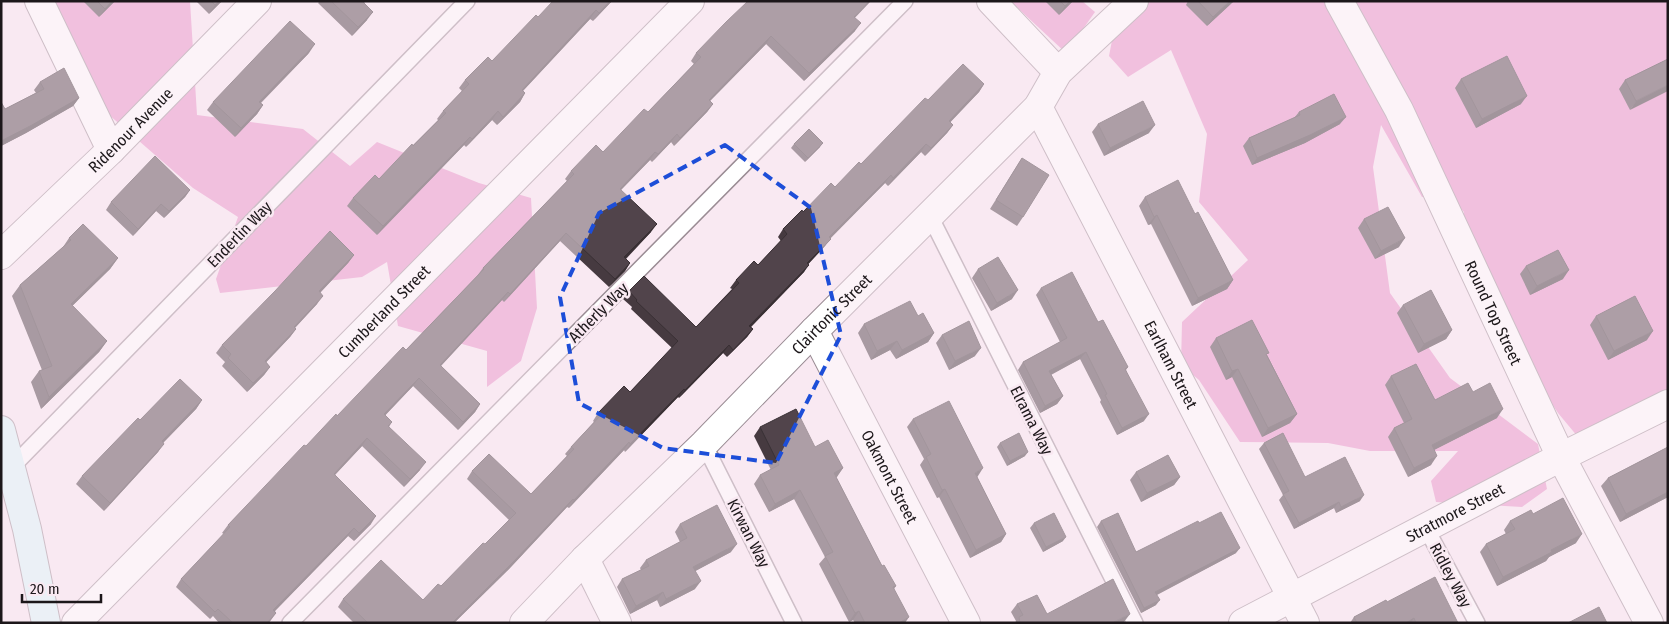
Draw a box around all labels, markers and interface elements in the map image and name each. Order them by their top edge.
street label: Ridenour Avenue [84,84,177,177]
street label: Enderlin Way [203,197,276,271]
street label: Round Top Street [1461,258,1526,369]
street label: Cumberland Street [334,261,434,362]
street label: Clairtonic Street [788,270,876,358]
street label: Atherly Way [564,278,633,346]
street label: Earlham Street [1140,317,1202,413]
street label: Elrama Way [1006,383,1057,459]
street label: Oakmont Street [857,427,922,527]
street label: Stratmore Street [1403,479,1508,546]
street label: Kirwan Way [723,496,774,572]
street label: Ridley Way [1426,540,1476,612]
scale bar [22,572,101,604]
text: 20 m [30,580,60,598]

